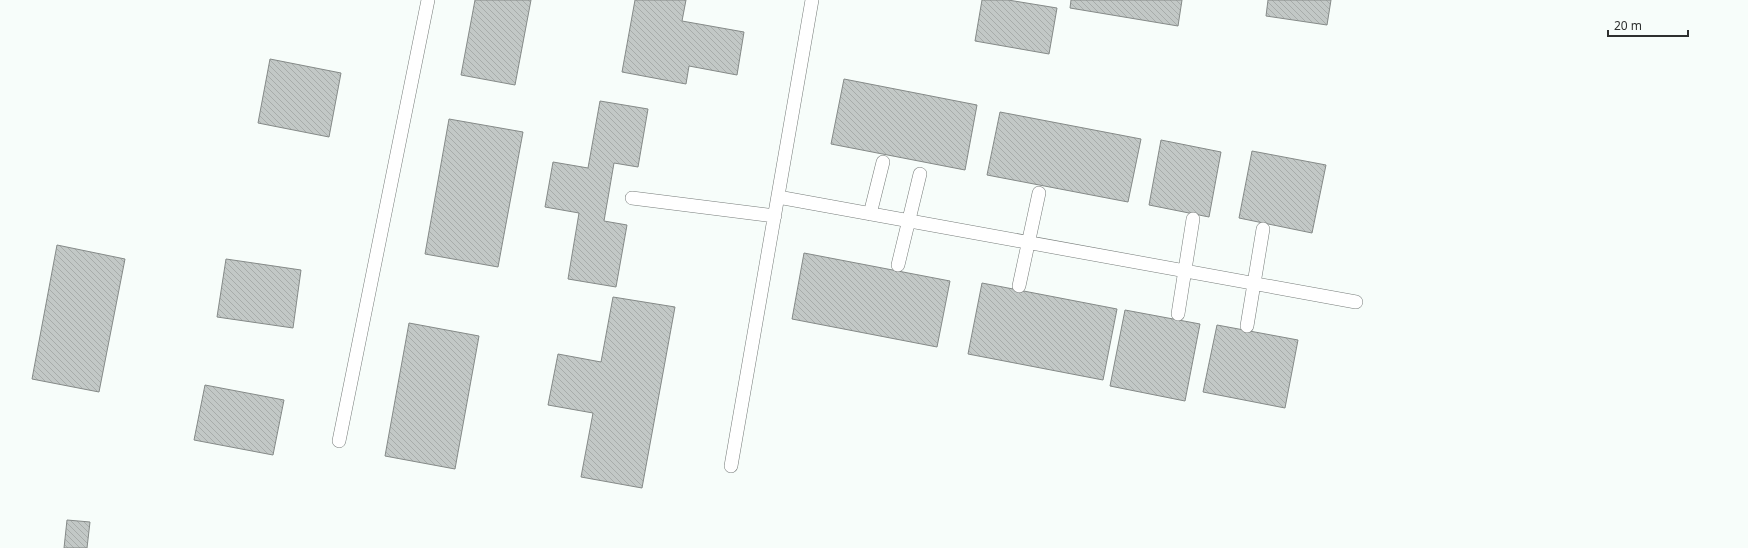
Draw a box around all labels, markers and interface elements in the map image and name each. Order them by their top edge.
scale bar [1608,12,1688,38]
text: 20 m [1614,17,1642,34]

